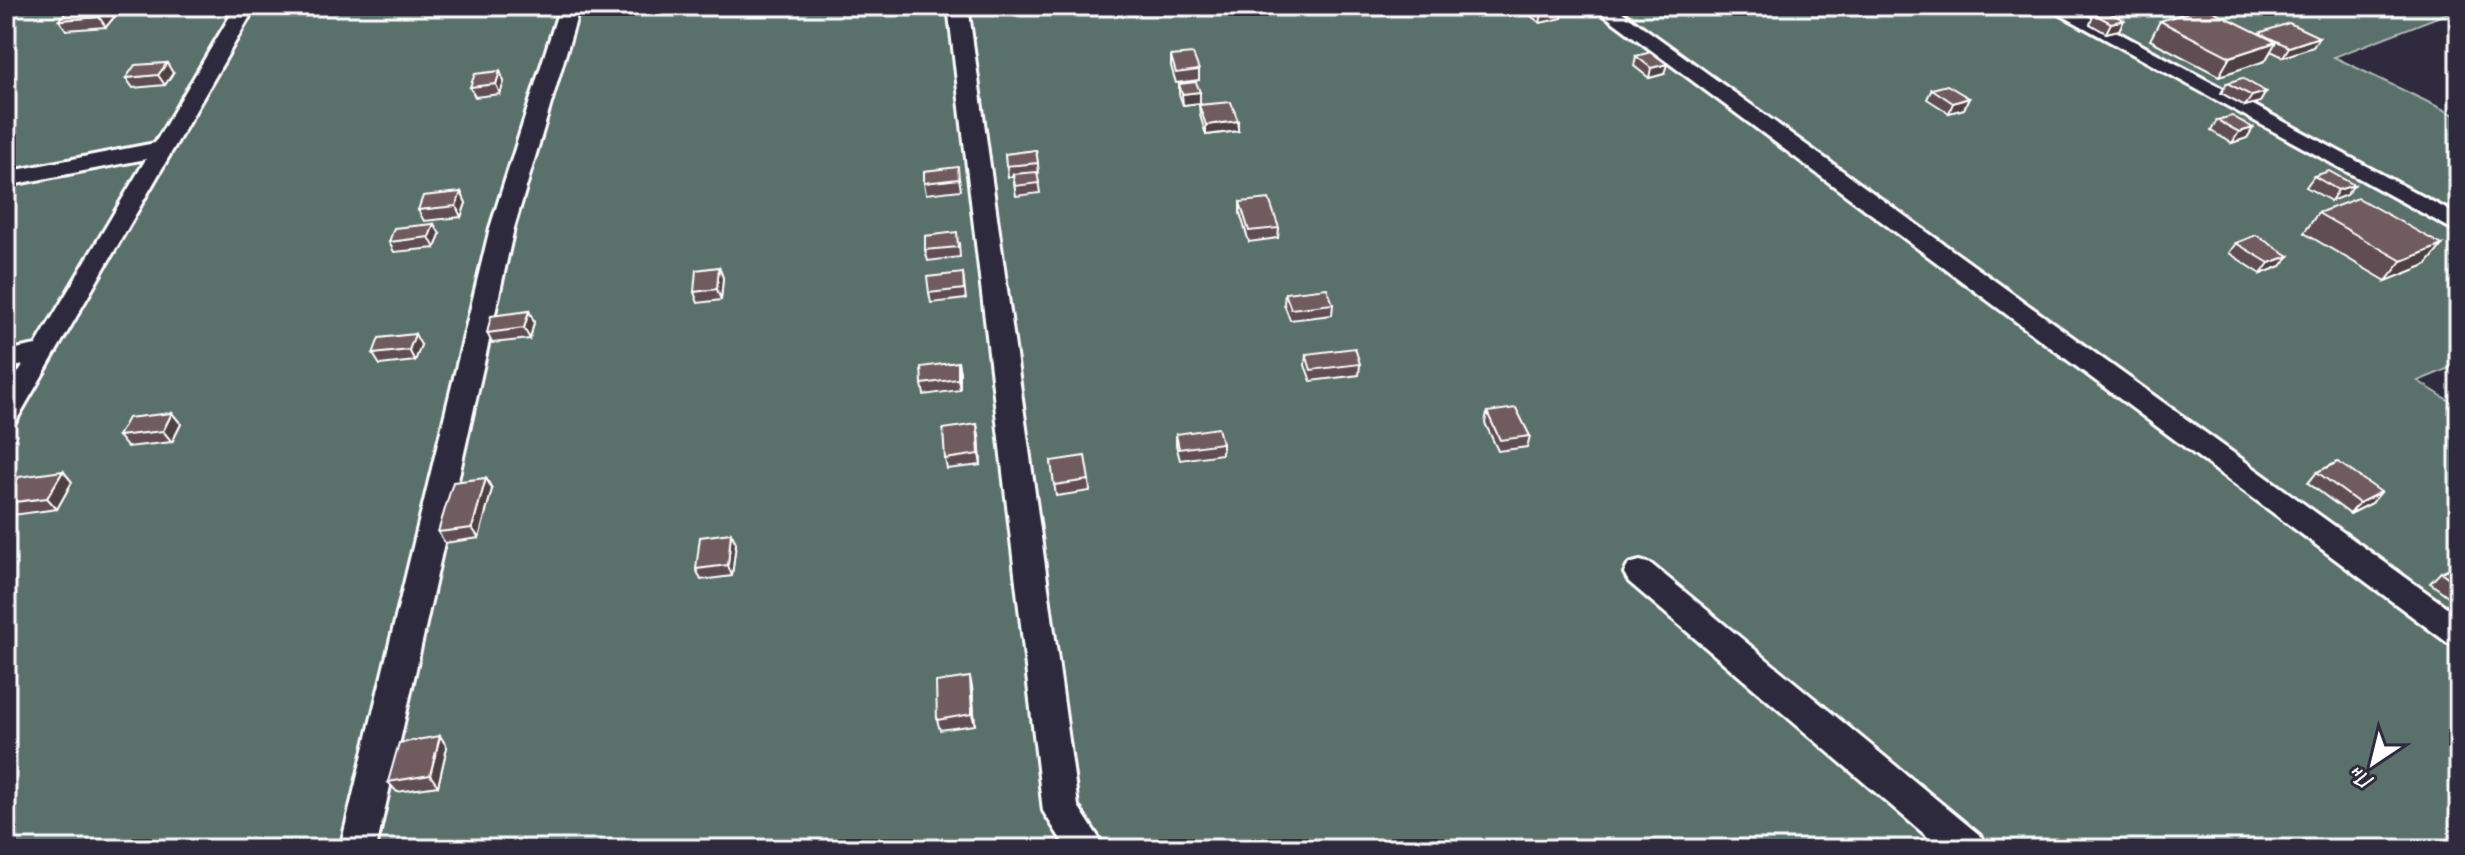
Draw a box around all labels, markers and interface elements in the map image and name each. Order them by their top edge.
north arrow [2333,723,2413,803]
text: Пн [2344,760,2380,797]

